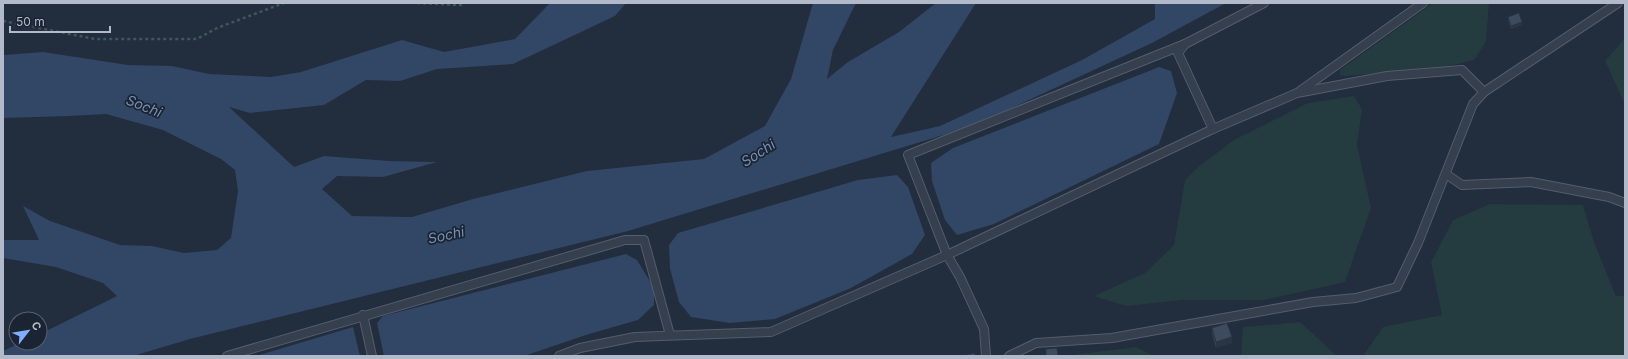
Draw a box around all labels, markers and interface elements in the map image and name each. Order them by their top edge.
scale bar [10,8,110,34]
text: 50 m [16,14,45,29]
water label: Sochi [124,91,165,121]
water label: Sochi [738,135,778,170]
water label: Sochi [426,222,466,247]
north arrow [8,311,48,351]
text: С [28,319,45,333]

